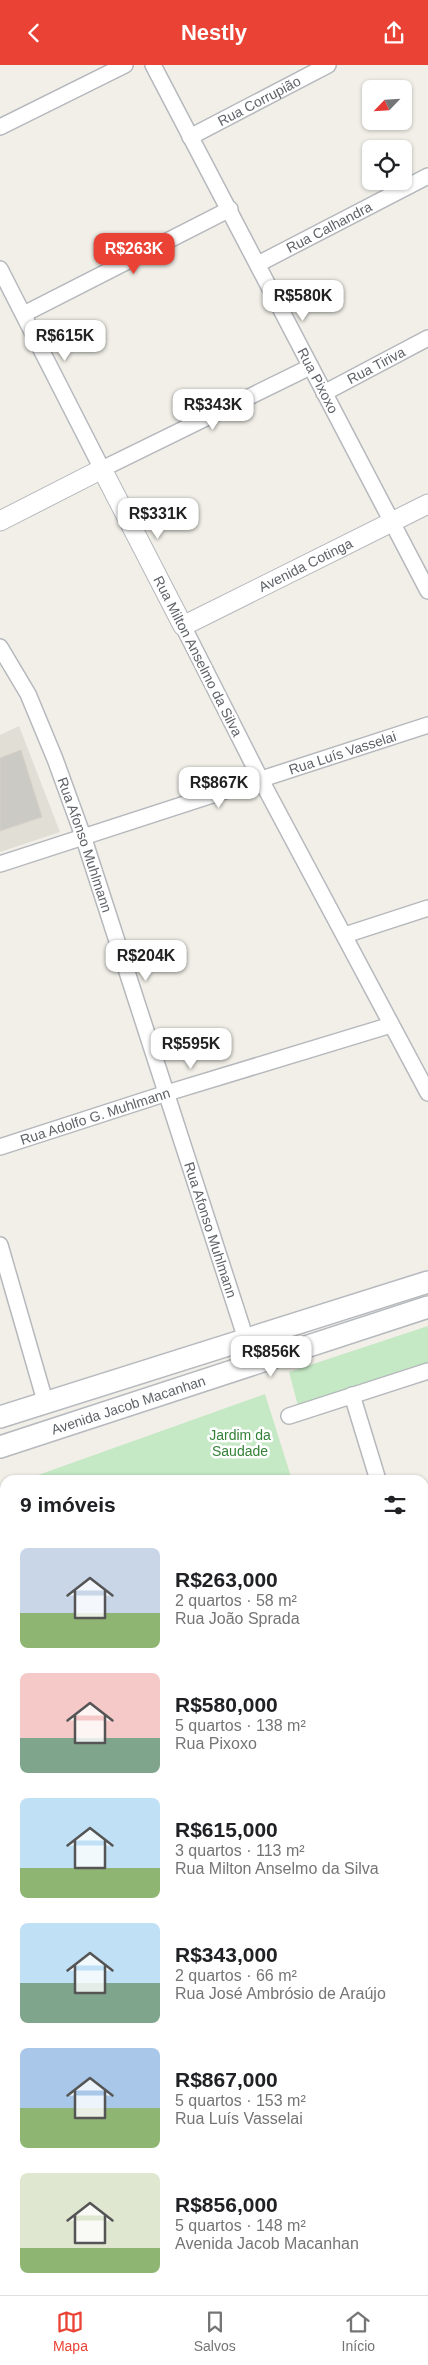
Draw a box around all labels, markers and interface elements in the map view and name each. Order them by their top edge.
icon: back [20,19,48,47]
icon: share [380,19,408,47]
text: Nestly [181,20,247,45]
street label: Rua Corrupião [215,73,303,129]
north arrow [362,80,412,130]
map controls [362,80,412,190]
button: locate [362,140,412,190]
street label: Rua Calhandra [283,198,375,256]
pin: R$263K [93,233,175,275]
text: R$263K [105,240,163,257]
pin: R$580K [262,279,344,322]
text: R$580K [274,287,332,304]
pin: R$615K [24,319,106,362]
text: R$615K [36,327,94,344]
street label: Rua Tiriva [345,343,408,387]
street label: Rua Pixoxo [294,345,342,416]
pin: R$343K [172,389,254,431]
text: R$343K [184,396,242,413]
pin: R$331K [117,497,199,540]
text: R$331K [129,505,187,522]
street label: Avenida Cotinga [256,535,355,595]
street label: Rua Milton Anselmo da Silva [150,573,246,739]
street label: Rua Luís Vasselai [287,728,398,778]
pin: R$867K [178,767,260,809]
text: R$867K [190,774,248,791]
street label: Rua Afonso Muhlmann [54,775,115,914]
pin: R$204K [105,939,187,982]
text: R$204K [117,947,175,964]
pin: R$595K [150,1027,232,1070]
text: R$595K [162,1035,220,1052]
street label: Rua Adolfo G. Muhlmann [18,1085,172,1148]
street label: Rua Afonso Muhlmann [181,1160,240,1300]
pin: R$856K [230,1335,312,1378]
text: R$856K [242,1343,300,1360]
street label: Avenida Jacob Macanhan [49,1372,207,1438]
park label: Jardim da Saudade [209,1427,271,1459]
icon: filters [381,1491,409,1519]
text: 9 imóveis [20,1493,116,1516]
icon: home [60,1568,120,1628]
text: R$263,000 [175,1568,278,1591]
text: 2 quartos · 58 m² [175,1592,297,1609]
text: Rua João Sprada [175,1610,300,1627]
icon: home [60,1693,120,1753]
text: R$580,000 [175,1693,278,1716]
text: 5 quartos · 138 m² [175,1717,306,1734]
text: Rua Pixoxo [175,1735,257,1752]
icon: home [60,1818,120,1878]
text: R$615,000 [175,1818,278,1841]
text: 3 quartos · 113 m² [175,1842,305,1859]
text: Rua Milton Anselmo da Silva [175,1860,379,1877]
icon: home [60,1943,120,2003]
text: R$343,000 [175,1943,278,1966]
text: 2 quartos · 66 m² [175,1967,297,1984]
text: Rua José Ambrósio de Araújo [175,1985,386,2002]
icon: home [60,2068,120,2128]
text: R$867,000 [175,2068,278,2091]
text: 5 quartos · 153 m² [175,2092,306,2109]
text: Rua Luís Vasselai [175,2110,303,2127]
icon: home [60,2193,120,2253]
text: R$856,000 [175,2193,278,2216]
text: 5 quartos · 148 m² [175,2217,306,2234]
text: Avenida Jacob Macanhan [175,2235,359,2252]
tab: Mapa [53,2308,88,2354]
tab: Salvos [194,2308,236,2354]
tab: Início [342,2308,375,2354]

